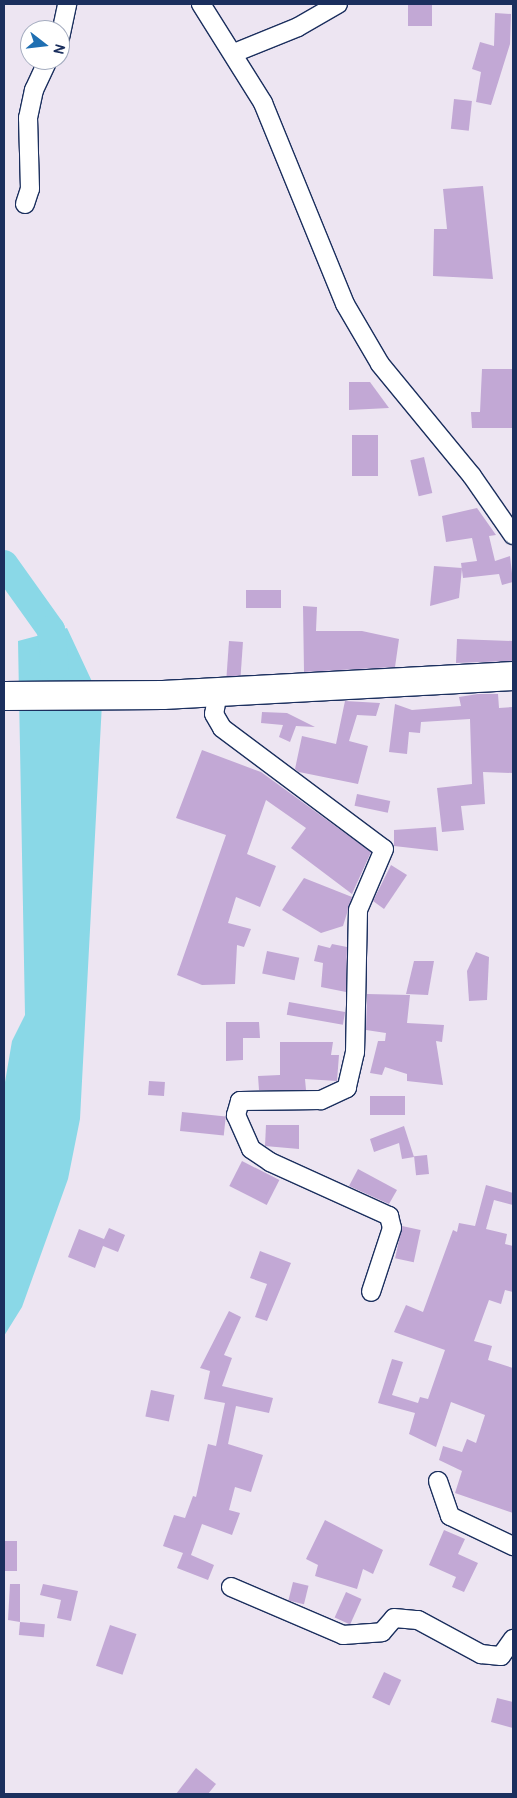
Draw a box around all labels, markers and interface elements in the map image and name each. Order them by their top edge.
north arrow [20,20,70,70]
text: N [49,42,68,56]

